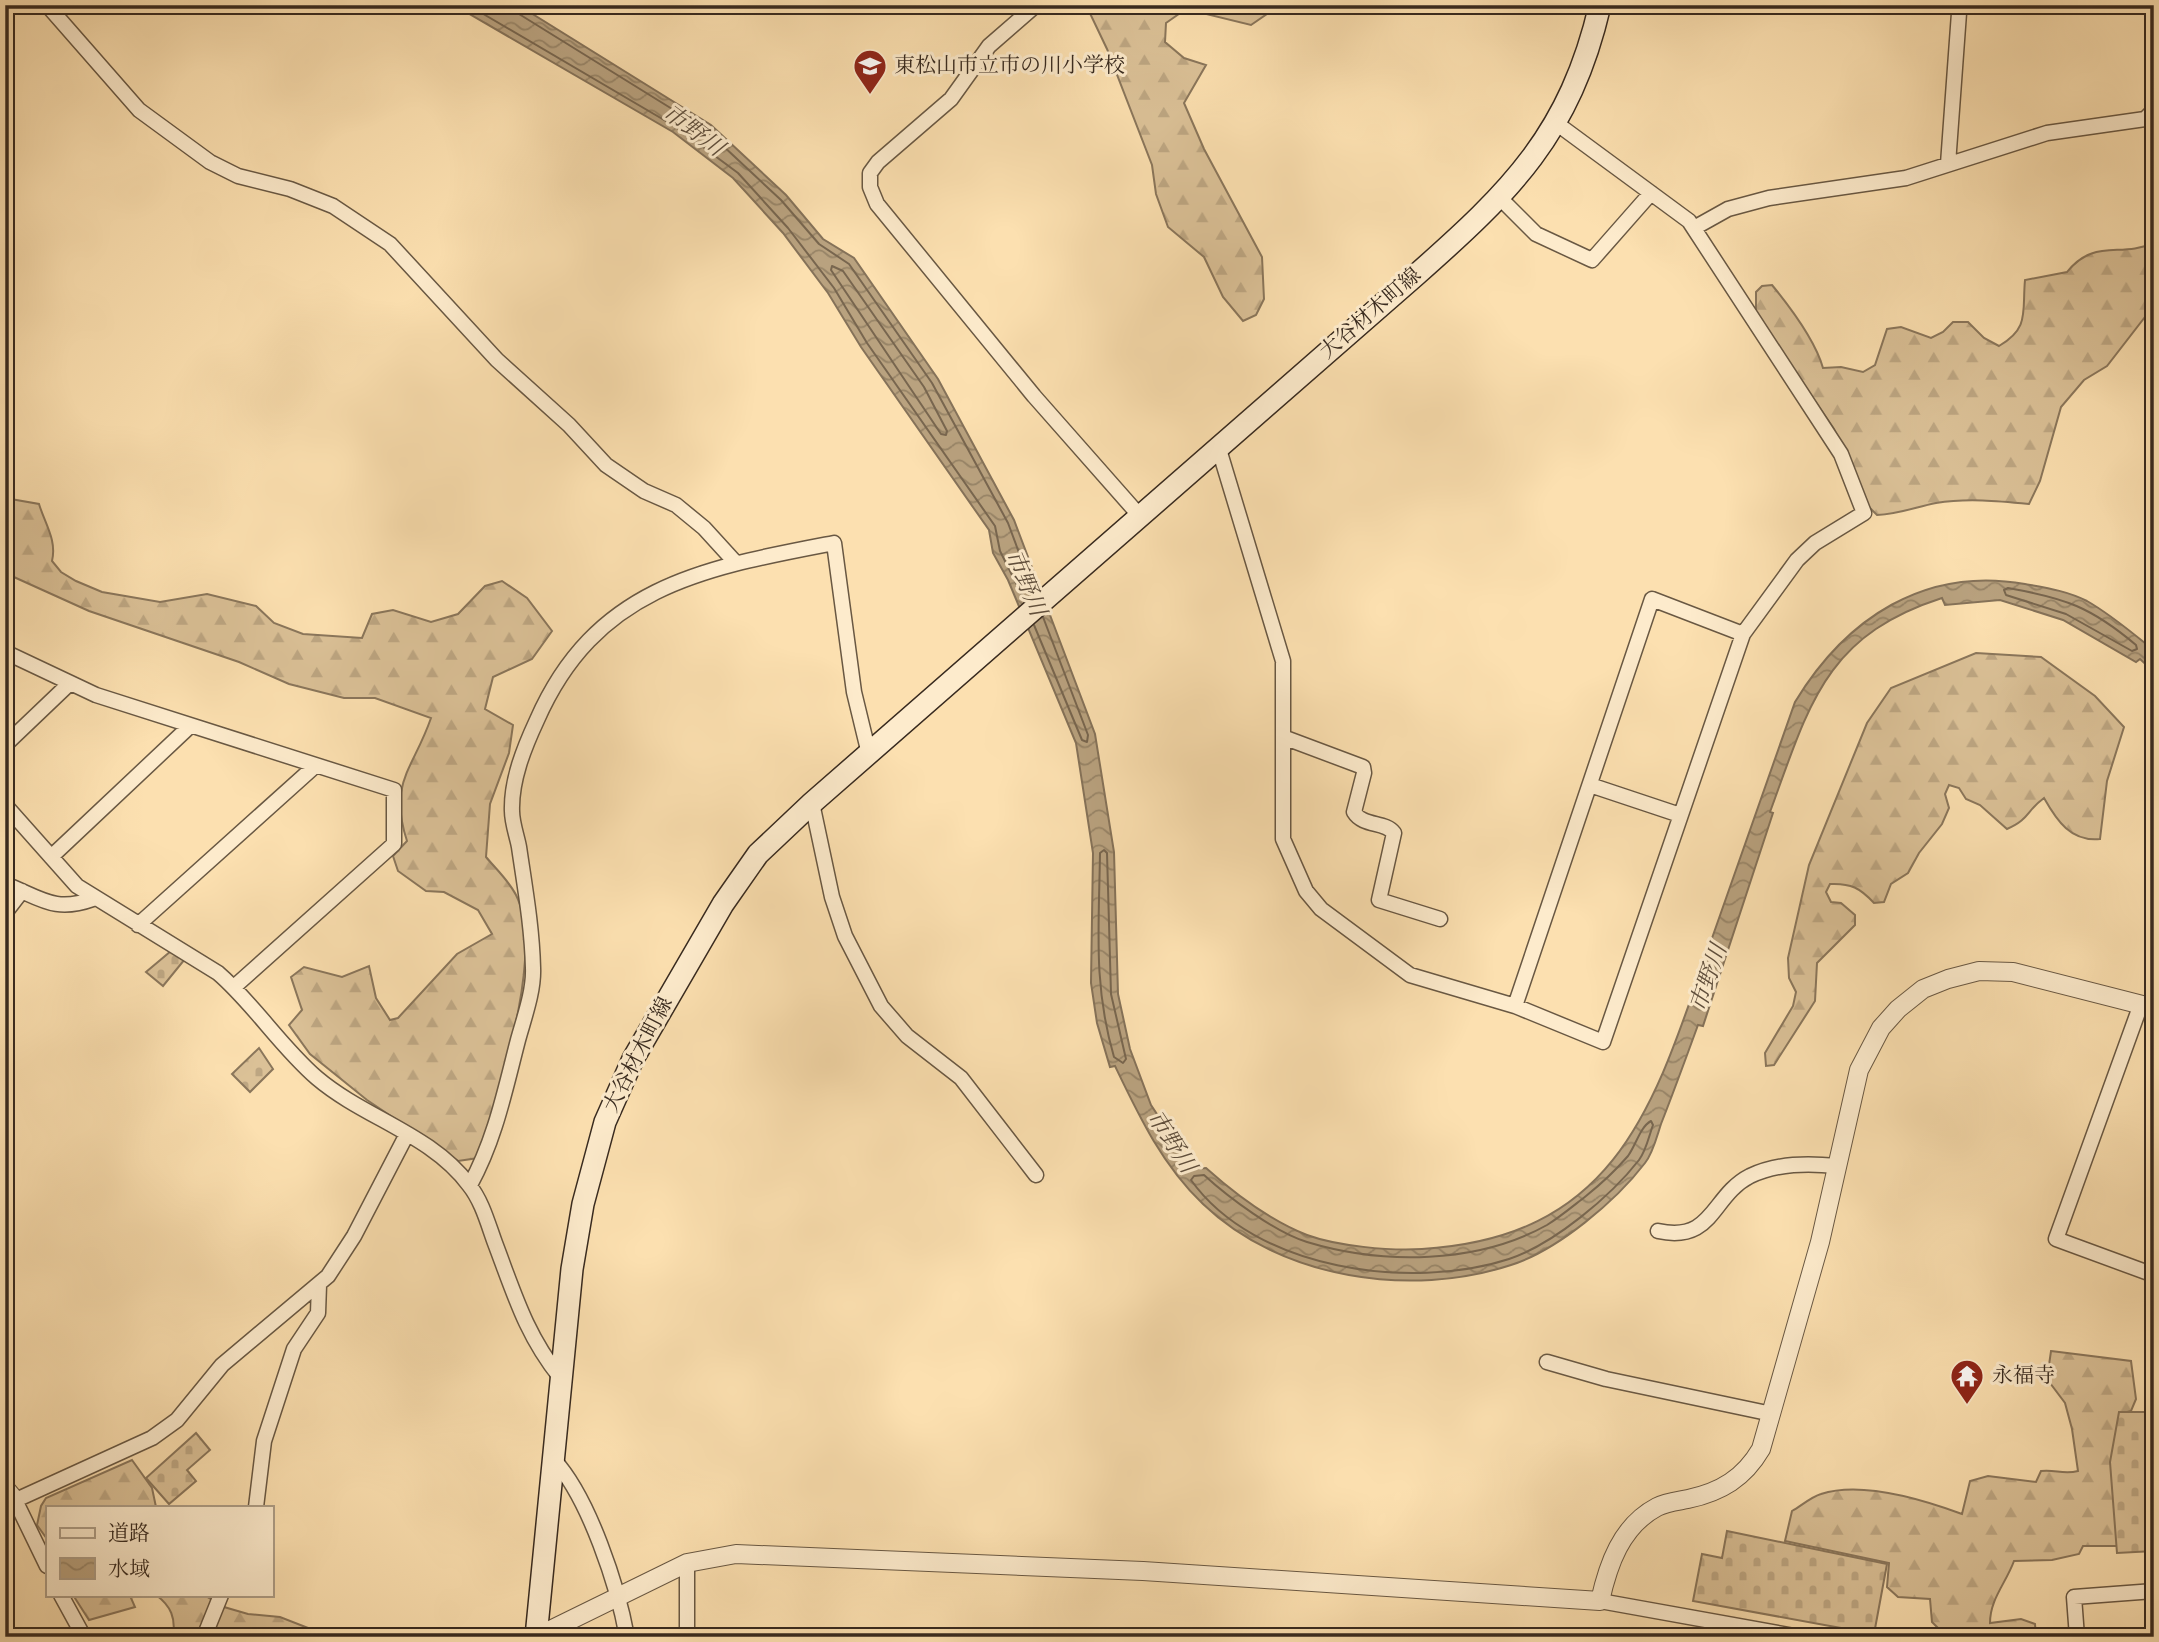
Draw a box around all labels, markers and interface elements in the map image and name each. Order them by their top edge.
school or university icon: 東松山市立市の川小学校 [851,47,889,96]
place label: 東松山市立市の川小学校 [894,53,1125,80]
water label: 市野川 [657,99,732,165]
street label: 大谷材木町線 [1315,262,1427,366]
water label: 市野川 [998,546,1053,623]
water label: 市野川 [1684,938,1735,1015]
street label: 大谷材木町線 [598,993,680,1117]
water label: 市野川 [1140,1105,1204,1181]
temple icon: 永福寺 [1948,1357,1986,1406]
place label: 永福寺 [1992,1363,2055,1390]
legend [46,1506,273,1596]
text: 道路 [108,1521,150,1548]
text: 水域 [108,1557,150,1584]

